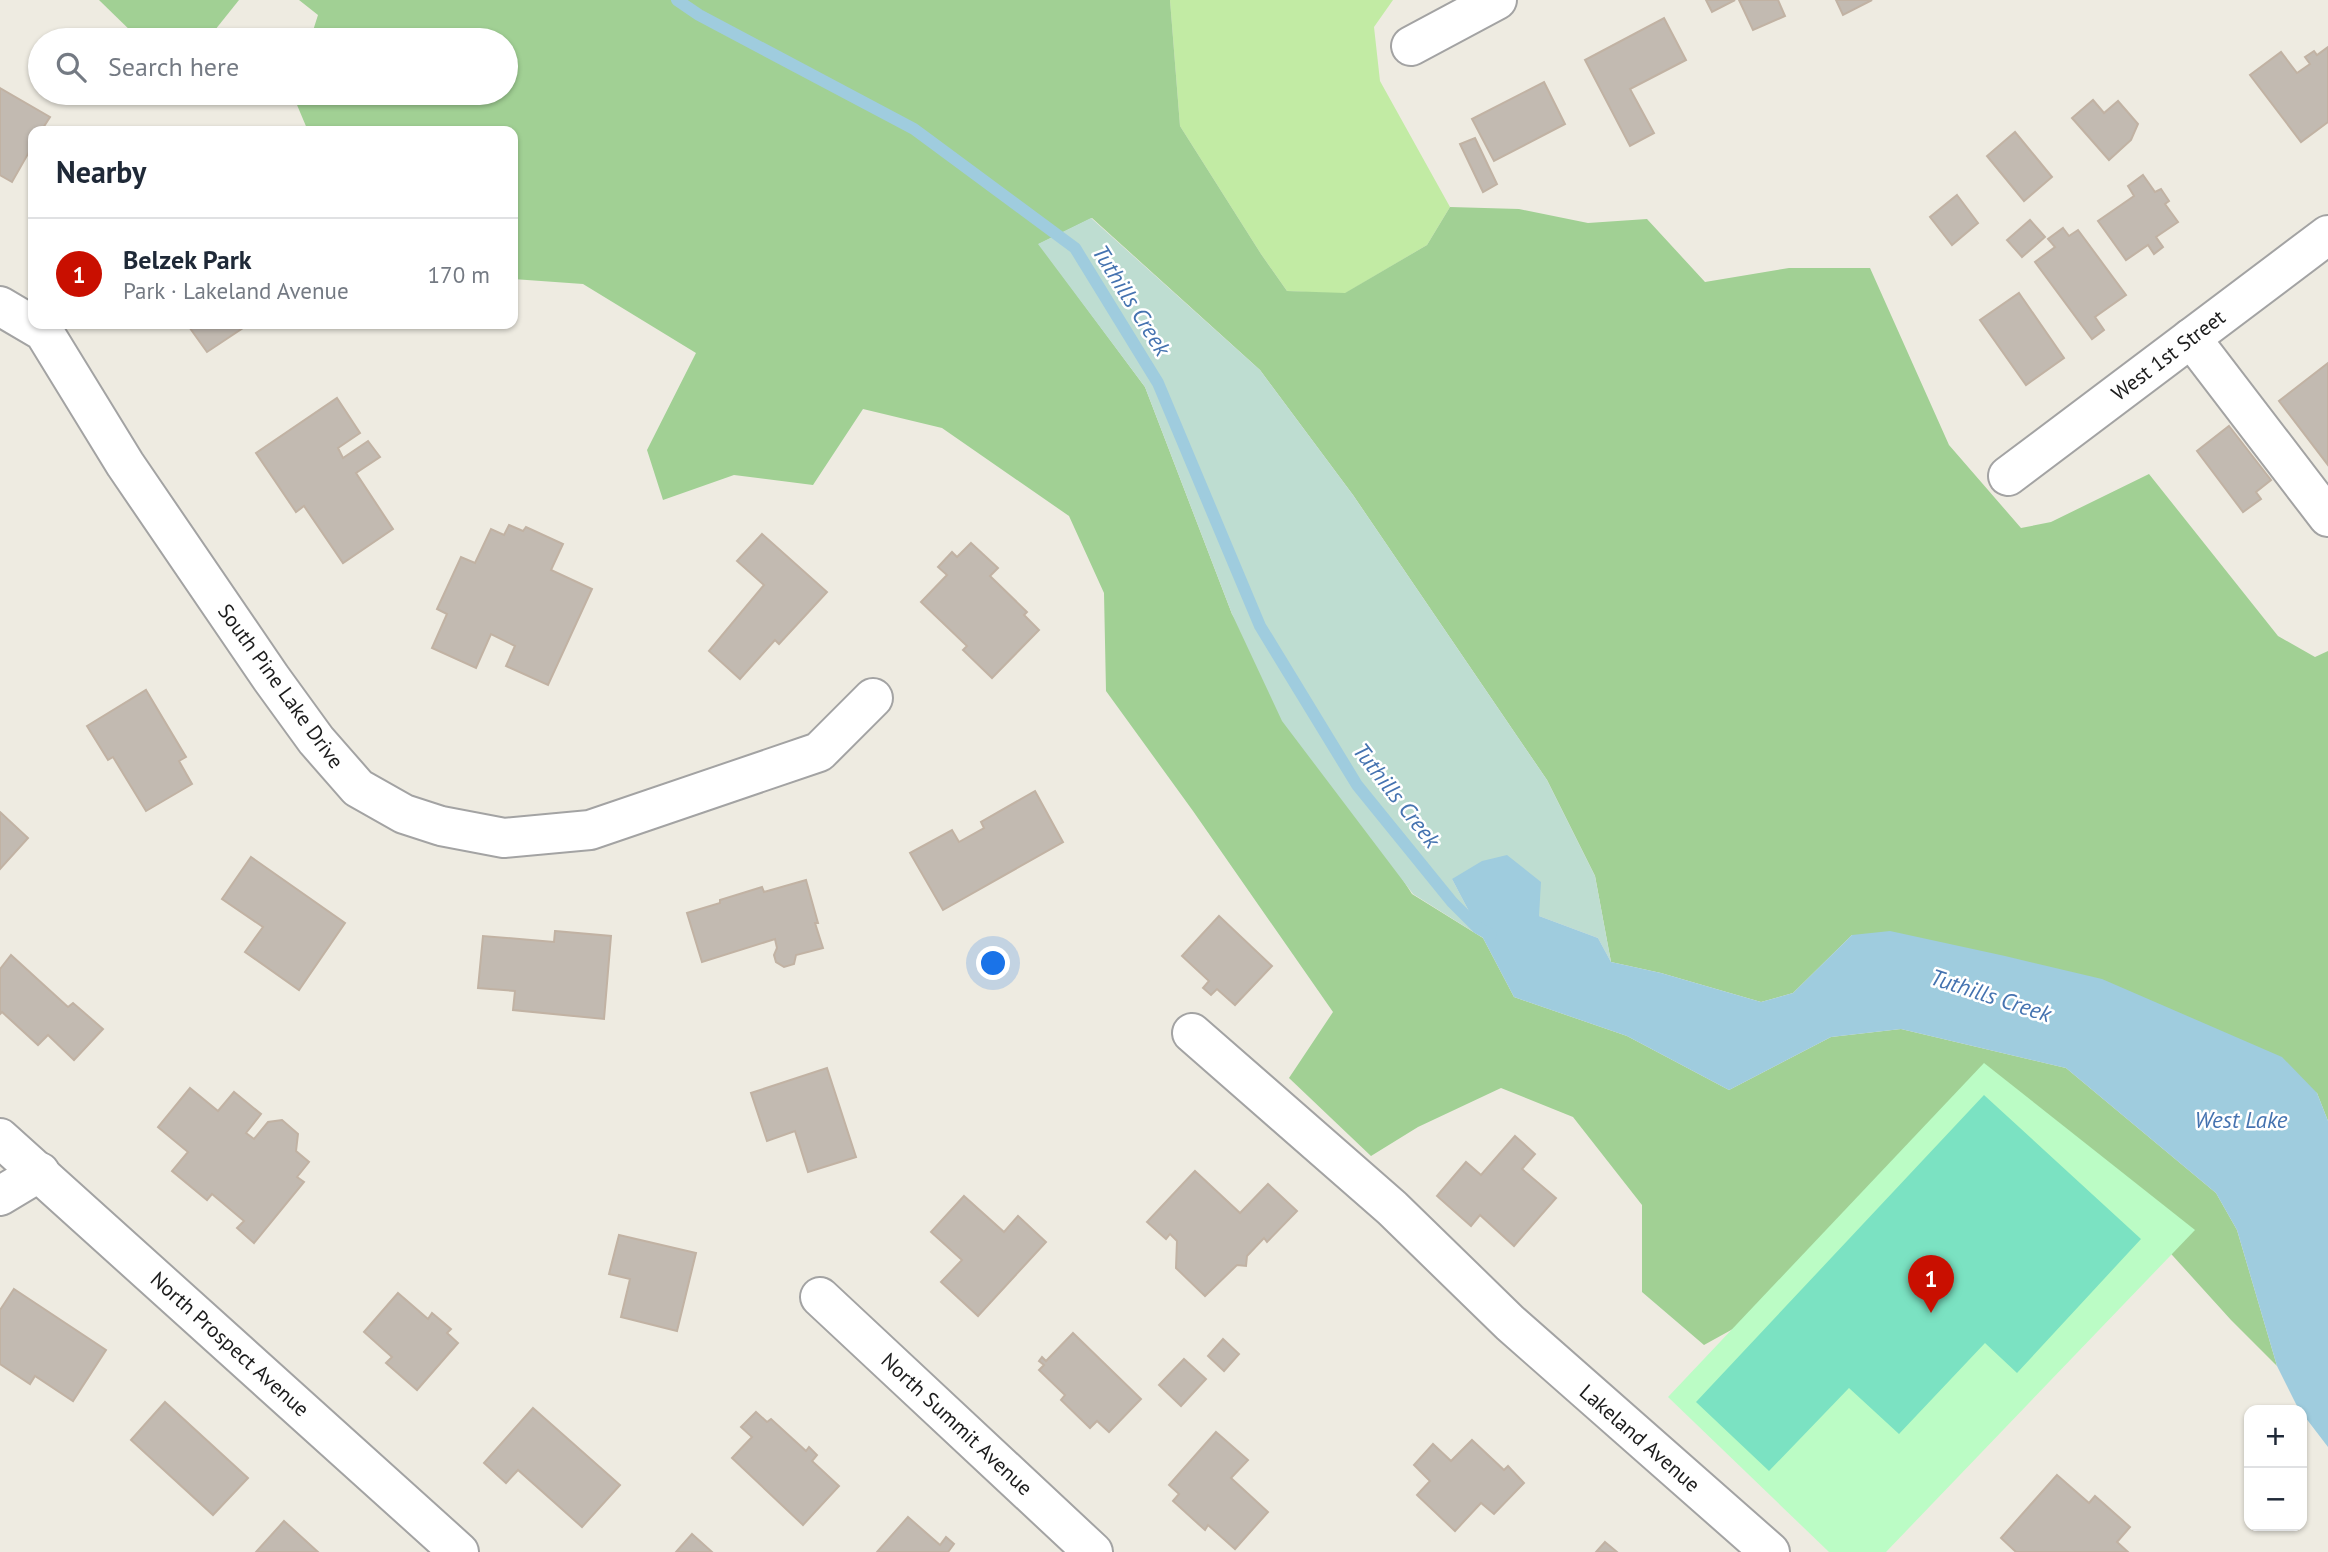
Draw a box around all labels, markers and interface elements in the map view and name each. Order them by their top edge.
search box [28,28,518,105]
icon: search [52,48,90,86]
text: Search here [108,50,239,83]
text: Nearby [56,152,146,191]
water label: Tuthills Creek [1086,239,1178,362]
text: Belzek Park [123,243,252,276]
text: 1 [72,260,86,289]
text: 170 m [428,260,490,289]
text: Park · Lakeland Avenue [123,276,349,305]
street label: West 1st Street [2106,303,2230,407]
street label: South Pine Lake Drive [212,598,350,774]
water label: Tuthills Creek [1347,737,1448,855]
your location [976,946,1010,980]
water label: Tuthills Creek [1927,962,2057,1029]
water label: West Lake [2195,1105,2288,1134]
pin: 1 [1908,1255,1954,1313]
street label: North Prospect Avenue [145,1266,315,1422]
street label: North Summit Avenue [876,1347,1038,1501]
street label: Lakeland Avenue [1574,1378,1706,1498]
map controls [2244,1405,2307,1531]
button: + [2244,1405,2307,1468]
button: − [2244,1468,2307,1531]

